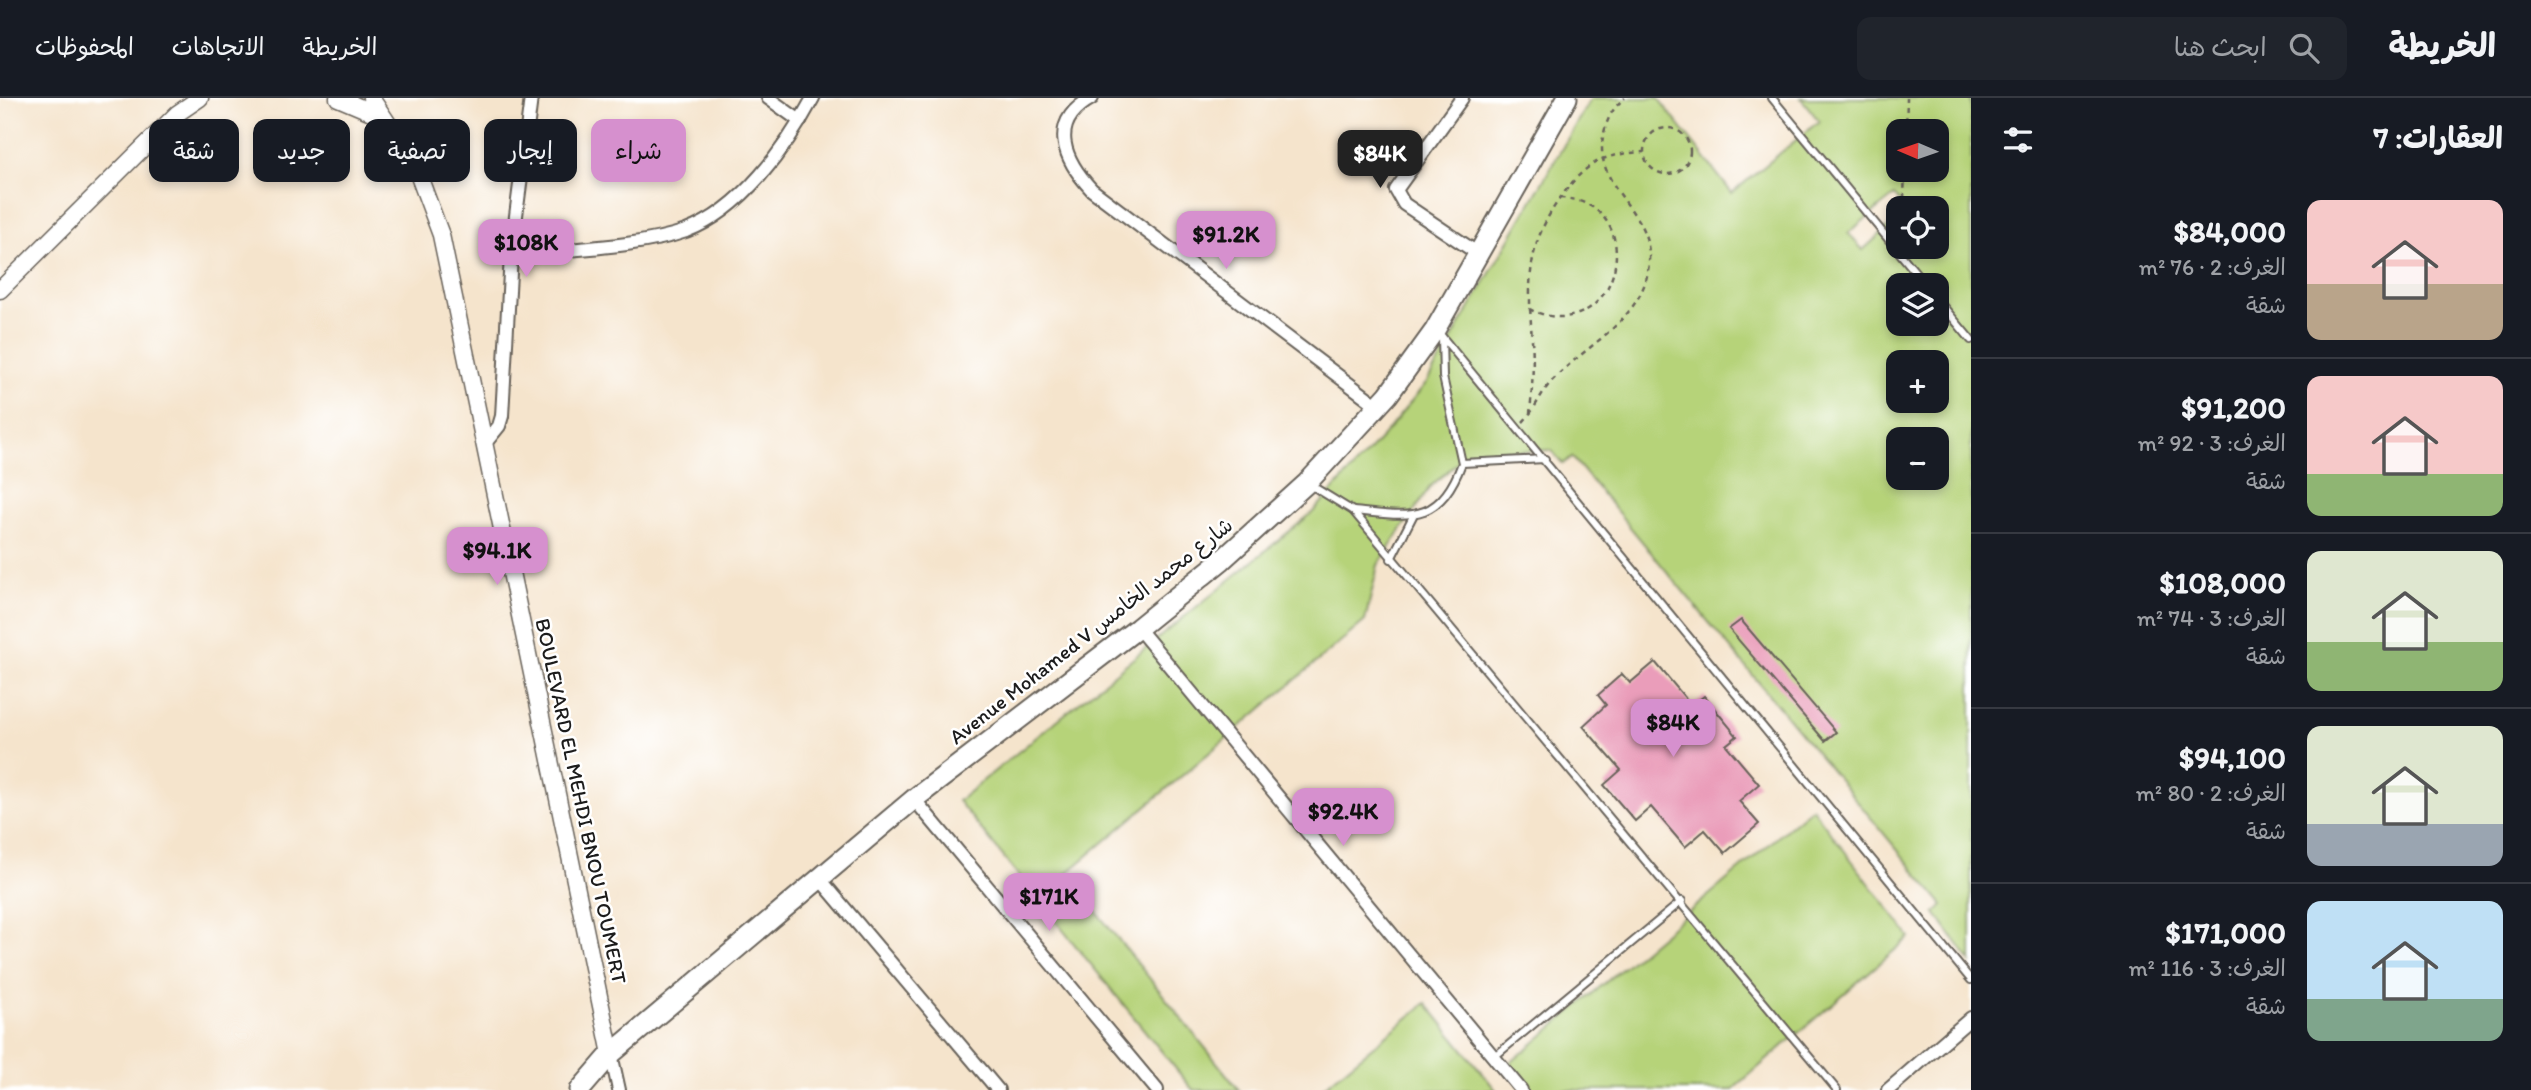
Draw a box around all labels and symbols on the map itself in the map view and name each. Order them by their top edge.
north arrow [1886,119,1950,182]
pin: $84K [1339,130,1421,190]
pin: $91.2K [1169,212,1283,271]
pin: $108K [477,220,575,279]
street label: Avenue Mohamed V شارع محمد الخامس [944,512,1239,752]
pin: $94.1K [440,528,554,587]
street label: BOULEVARD EL MEHDI BNOU TOUMERT [530,616,633,986]
pin: $84K [1632,700,1714,759]
pin: $92.4K [1286,788,1400,848]
pin: $171K [1000,874,1098,933]

